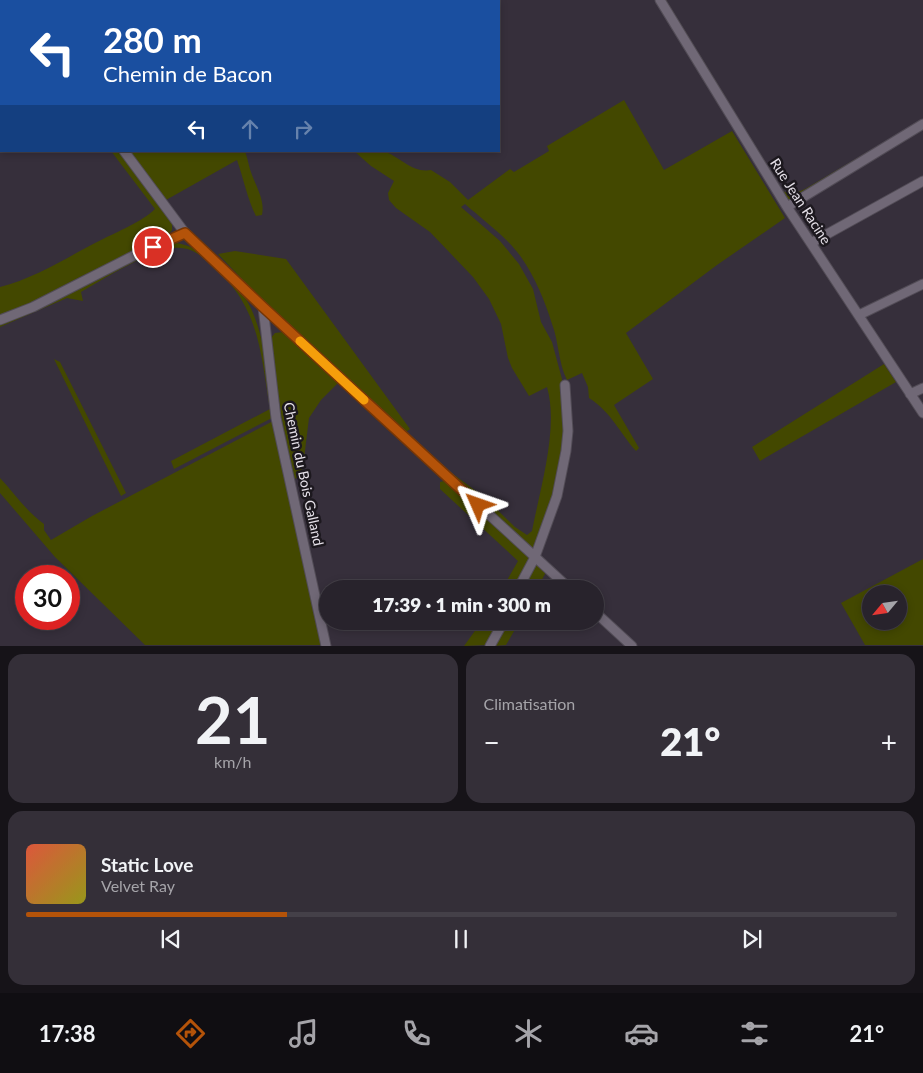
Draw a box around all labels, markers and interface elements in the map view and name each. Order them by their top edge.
text: 280 m [103,18,202,60]
icon: left [20,20,85,85]
text: Chemin de Bacon [103,60,272,87]
icon: left [183,115,211,143]
icon: ahead [236,115,264,143]
icon: right [289,115,317,143]
street label: Rue Jean Racine [767,155,835,247]
pin [132,226,174,268]
icon: arrive [139,233,167,261]
street label: Chemin du Bois Galland [280,401,328,547]
position arrow [451,478,503,530]
speed limit sign: 30 [15,565,80,630]
north arrow [862,585,908,630]
map controls [862,585,907,630]
text: 17:39 · 1 min · 300 m [372,593,551,616]
text: 21 [195,680,270,758]
text: Climatisation [484,694,575,713]
text: 21° [660,718,720,764]
text: − [484,725,500,759]
text: + [881,725,897,759]
text: km/h [214,752,251,771]
text: Static Love [101,853,193,876]
text: Velvet Ray [101,876,175,895]
icon: previous [157,925,185,953]
icon: pause [447,925,475,953]
icon: next [738,925,766,953]
icon: directions [173,1016,208,1051]
icon: music [286,1016,321,1051]
icon: phone [399,1016,434,1051]
icon: climate [511,1016,546,1051]
icon: car [624,1016,659,1051]
icon: filters [737,1016,772,1051]
text: 17:38 [39,1020,96,1047]
text: 21° [849,1020,884,1047]

